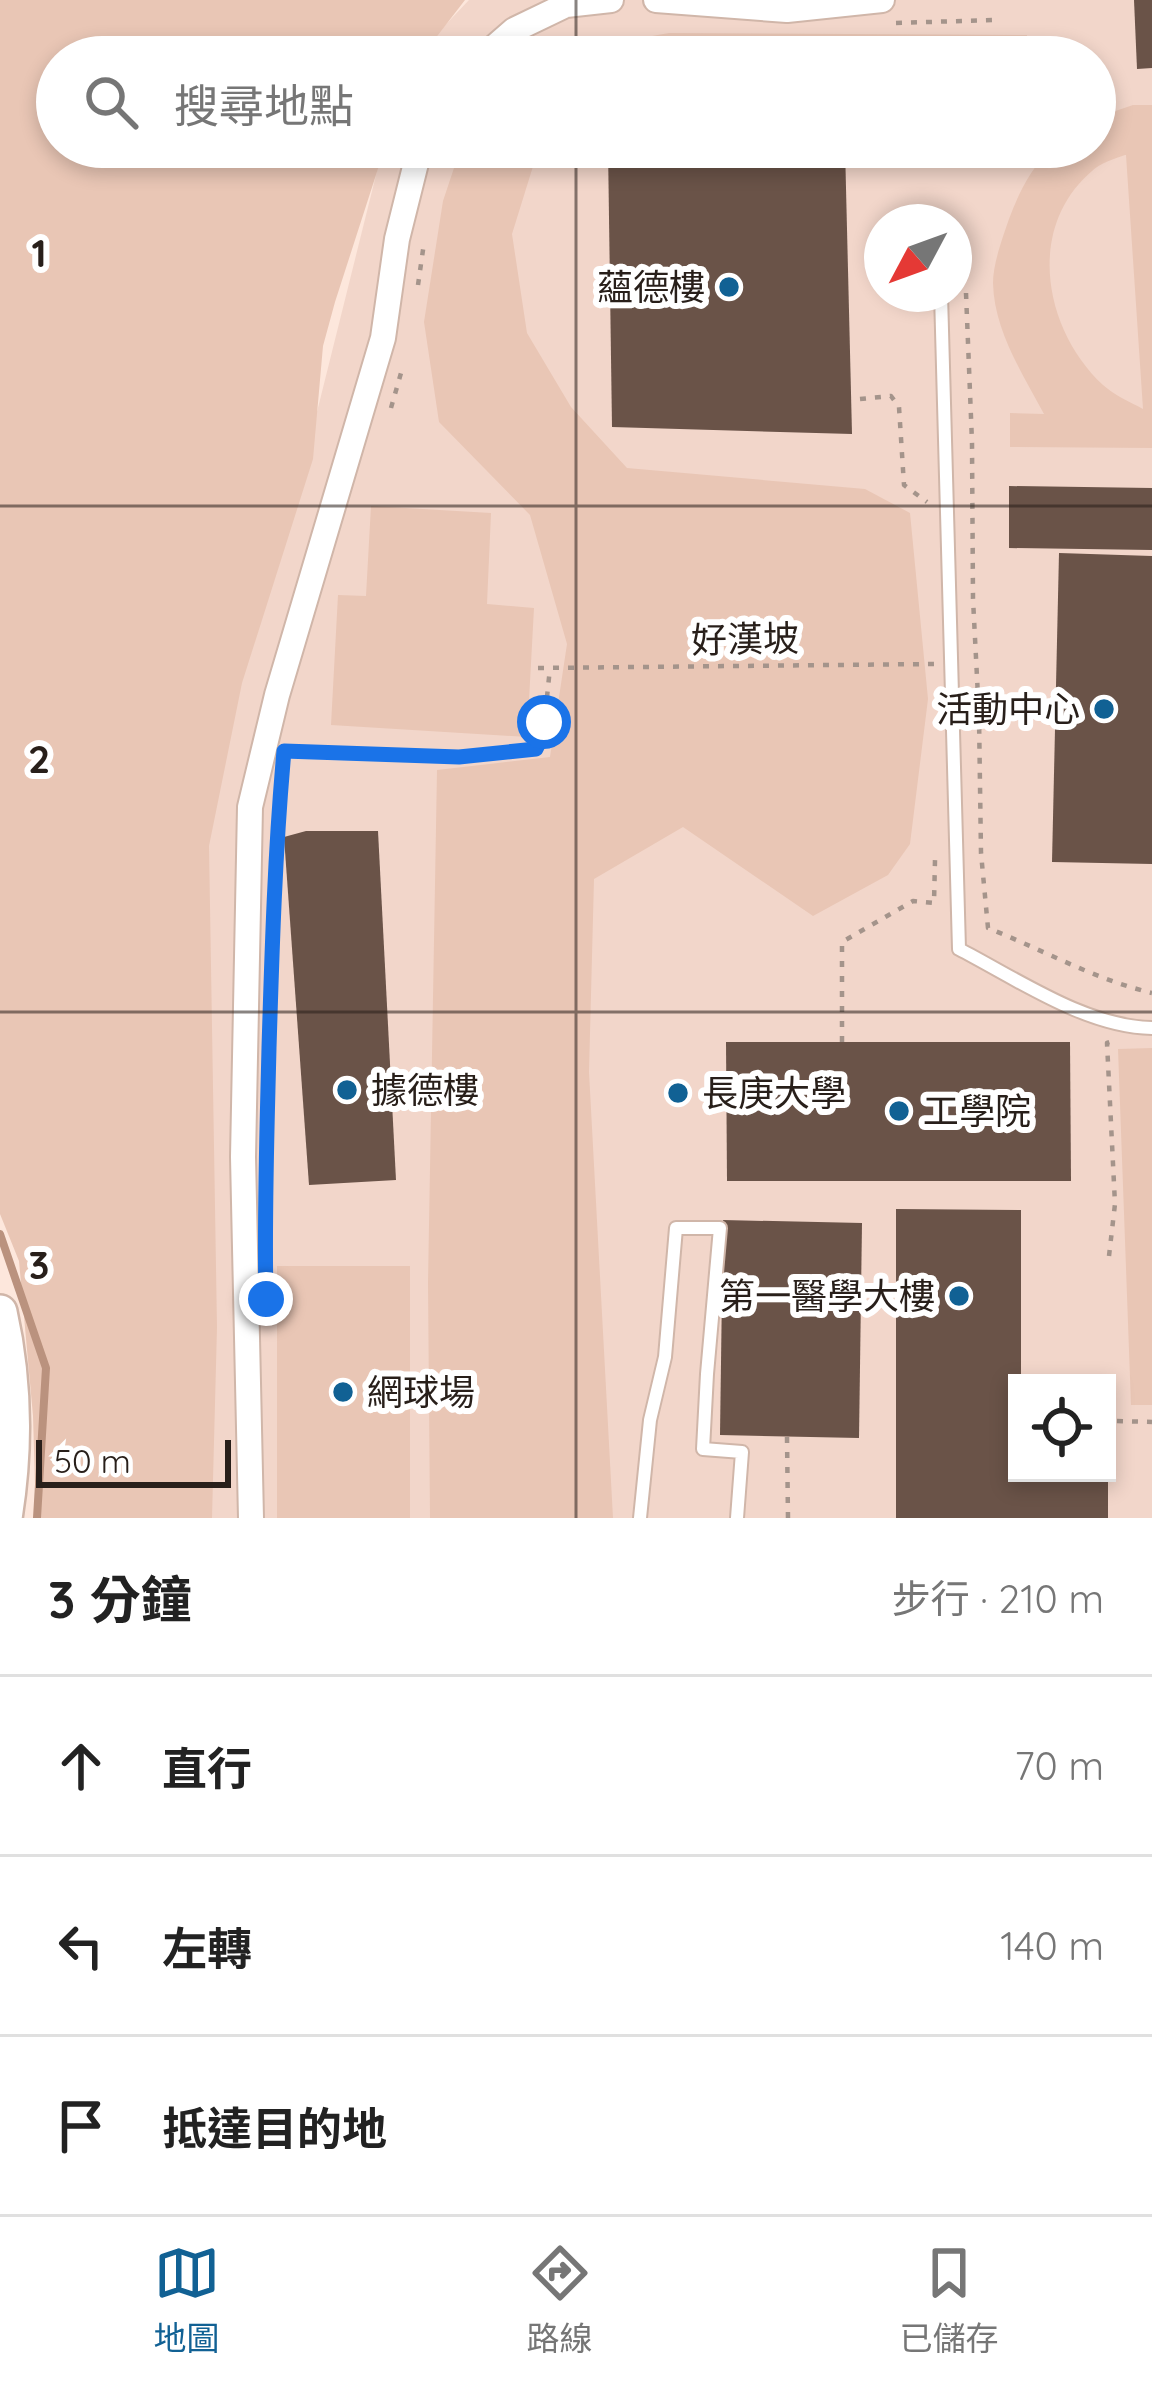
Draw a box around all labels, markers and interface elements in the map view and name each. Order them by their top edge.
search box [36,36,1116,168]
icon: search [78,69,144,135]
text: 搜尋地點 [174,77,354,133]
north arrow [864,204,972,312]
text: 1 [31,228,47,277]
place label: 蘊德樓 [597,264,705,309]
marker: 蘊德樓 [716,274,742,300]
street label: 好漢坡 [691,615,799,662]
place label: 活動中心 [936,686,1080,731]
route start [517,695,571,749]
marker: 活動中心 [1091,696,1117,722]
text: 2 [28,734,50,783]
place label: 據德樓 [371,1067,479,1112]
place label: 長庚大學 [702,1070,846,1115]
marker: 據德樓 [334,1077,360,1103]
marker: 長庚大學 [665,1080,691,1106]
place label: 工學院 [923,1088,1031,1133]
marker: 工學院 [886,1098,912,1124]
text: 3 [29,1240,49,1289]
route end [239,1272,293,1326]
place label: 第一醫學大樓 [719,1273,935,1318]
marker: 第一醫學大樓 [946,1283,972,1309]
place label: 網球場 [367,1369,475,1414]
map controls [1008,1374,1116,1482]
button: locate [1008,1374,1116,1482]
marker: 網球場 [330,1379,356,1405]
scale bar [36,1434,231,1487]
text: 50 m [54,1440,131,1481]
text: 3 分鐘 [48,1567,192,1631]
text: 步行 · 210 m [892,1574,1104,1623]
icon: ahead [48,1733,114,1799]
text: 直行 [162,1740,252,1796]
text: 70 m [1015,1741,1104,1790]
icon: left [48,1913,114,1979]
text: 左轉 [162,1920,252,1976]
text: 140 m [1000,1921,1104,1970]
icon: arrive [48,2093,114,2159]
text: 抵達目的地 [162,2100,387,2156]
tab: 地圖 [154,2240,220,2360]
tab: 路線 [527,2240,593,2360]
tab: 已儲存 [900,2240,999,2360]

